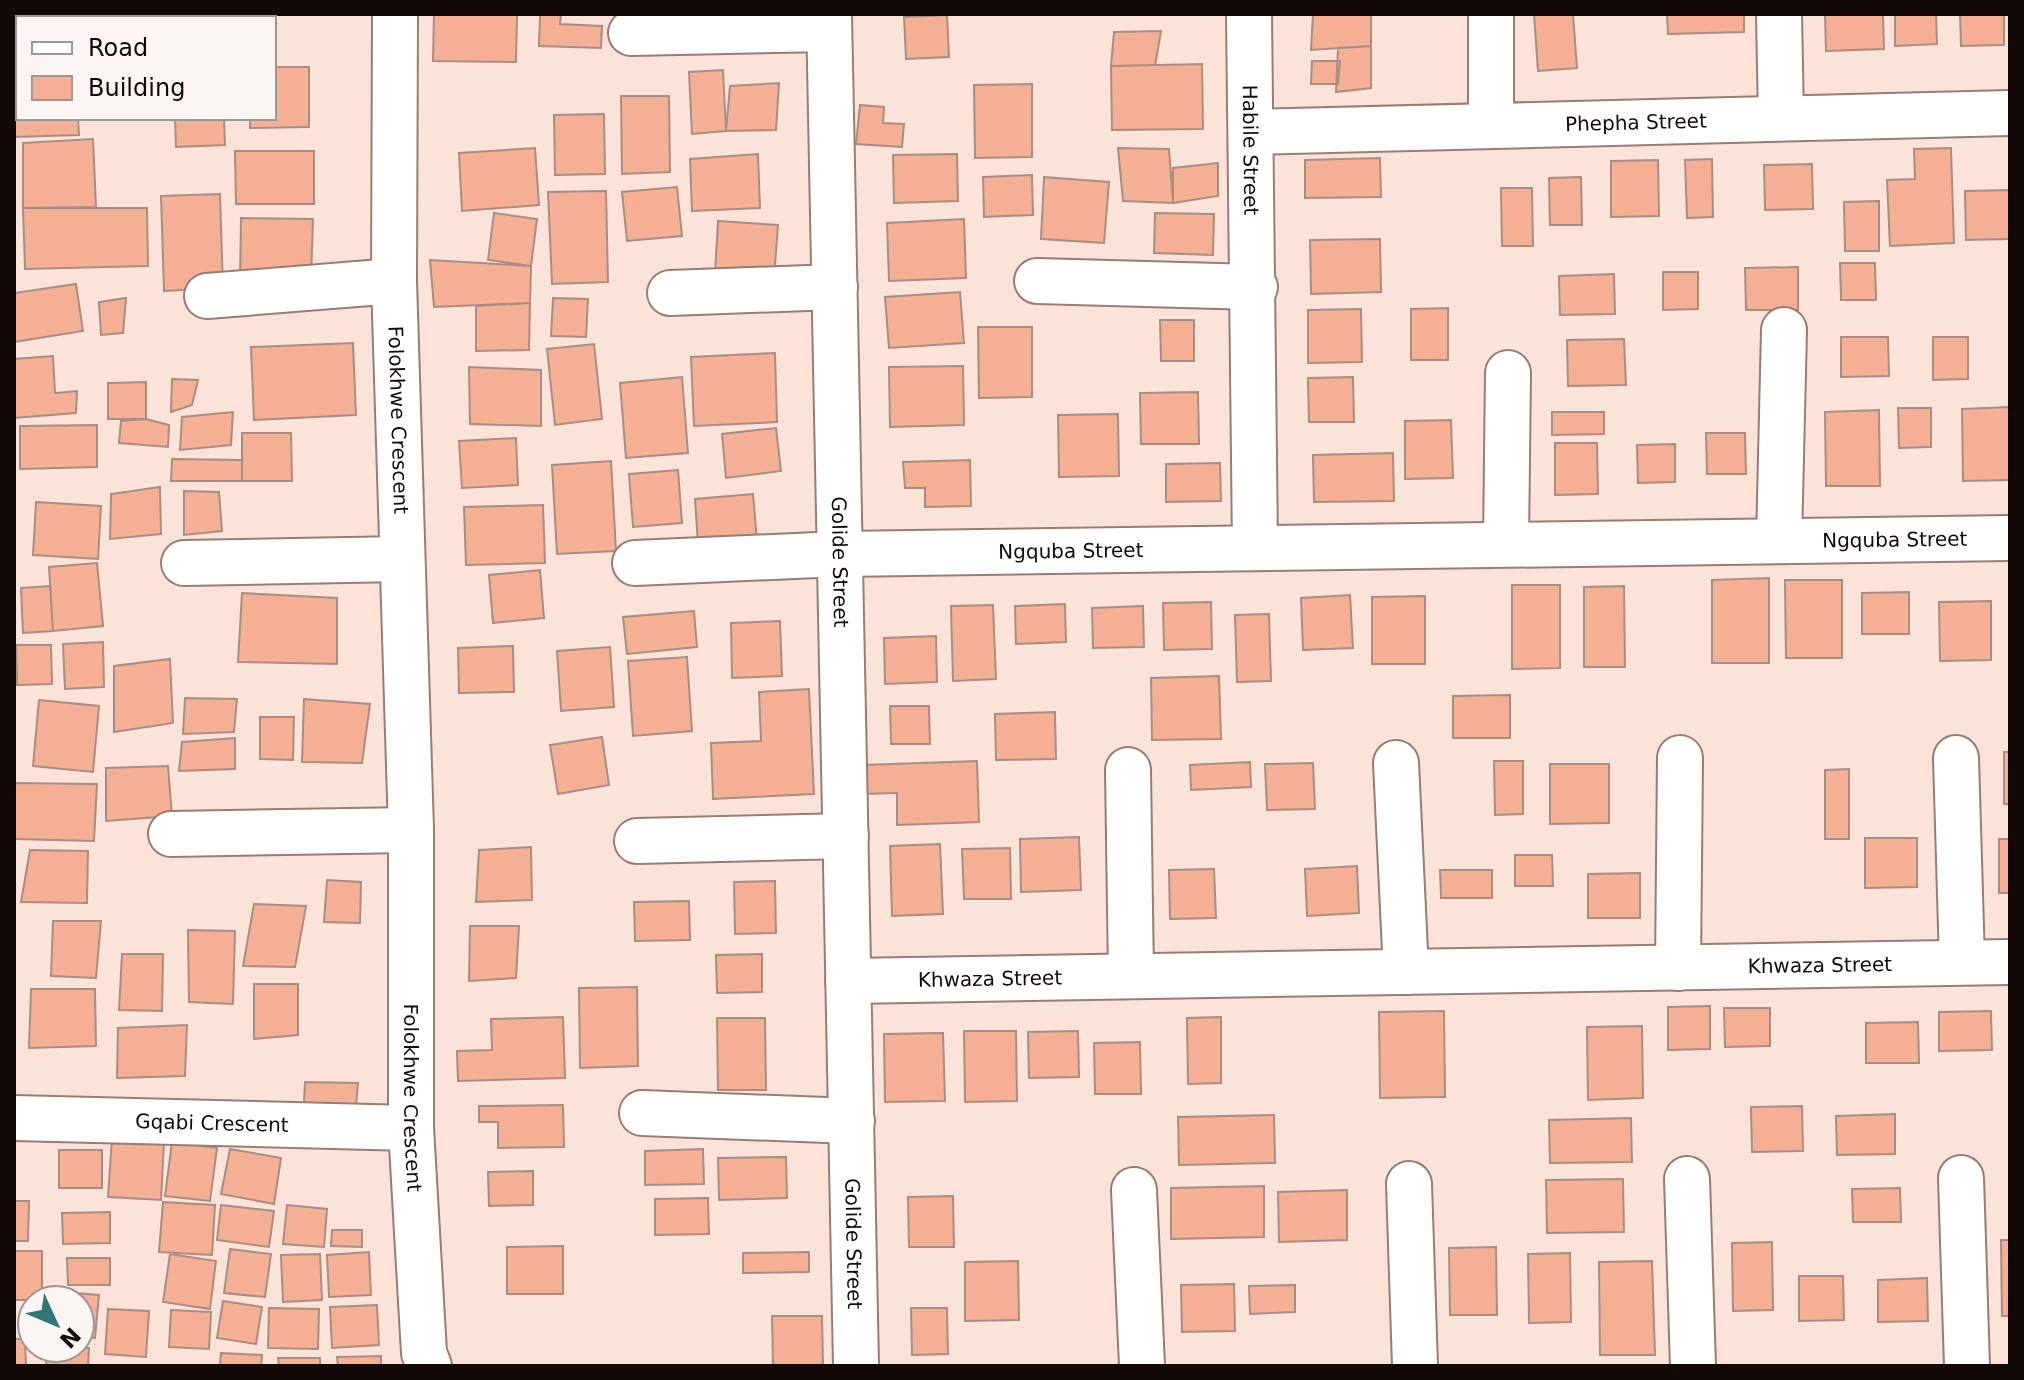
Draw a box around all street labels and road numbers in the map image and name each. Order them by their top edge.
street label: Habile Street [1238,85,1263,216]
street label: Phepha Street [1565,109,1707,136]
street label: Folokhwe Crescent [383,325,413,515]
street label: Golide Street [827,496,853,628]
street label: Ngquba Street [1822,527,1968,553]
street label: Ngquba Street [998,538,1144,564]
street label: Khwaza Street [1747,952,1892,978]
street label: Khwaza Street [918,965,1063,992]
street label: Folokhwe Crescent [399,1003,427,1193]
street label: Gqabi Crescent [135,1109,289,1137]
street label: Golide Street [840,1178,867,1310]

